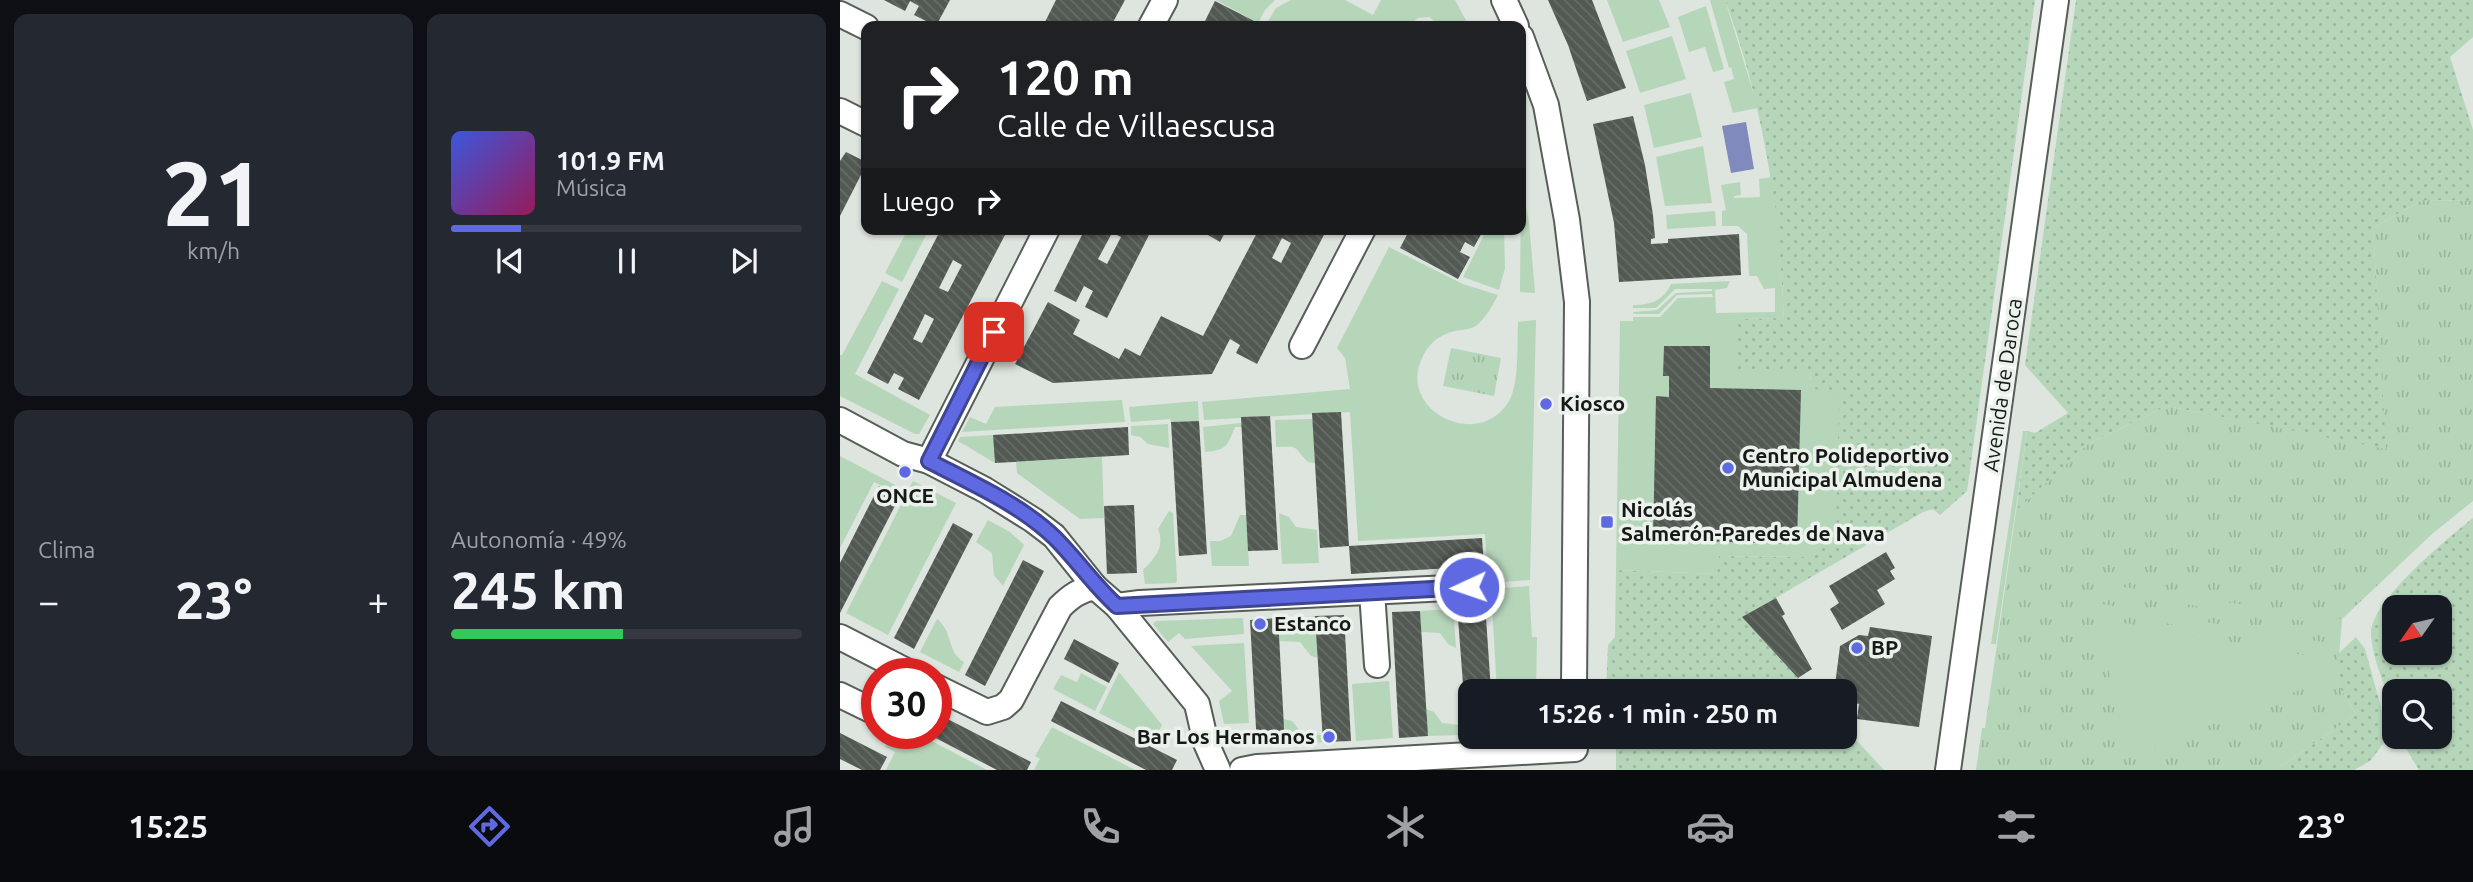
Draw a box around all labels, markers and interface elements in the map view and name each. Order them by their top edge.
icon: right [882,49,973,140]
text: 120 m [997,49,1134,104]
text: Calle de Villaescusa [997,107,1276,143]
text: 21 [162,141,265,243]
text: 101.9 FM [556,146,665,175]
text: Música [556,175,627,200]
icon: right [969,182,1007,220]
text: Luego [882,187,955,216]
text: km/h [187,238,240,263]
icon: previous [491,242,529,280]
icon: pause [608,242,646,280]
icon: next [725,242,763,280]
street label: Avenida de Daroca [1978,296,2026,473]
pin [964,302,1024,362]
icon: arrive [975,313,1013,351]
place label: Kiosco [1560,391,1625,415]
marker: Kiosco [1538,396,1554,412]
place label: Centro Polideportivo Municipal Almudena [1742,443,1949,491]
marker: Centro Polideportivo Municipal Almudena [1720,460,1736,476]
marker: ONCE [897,464,913,480]
place label: ONCE [876,483,934,507]
place label: Nicolás Salmerón-Paredes de Nava [1621,497,1885,545]
marker: Nicolás Salmerón-Paredes de Nava [1599,514,1615,530]
text: Autonomía · 49% [451,527,627,552]
text: Clima [38,537,95,562]
position arrow [1432,550,1506,624]
text: 245 km [451,561,625,619]
text: 23° [175,571,252,629]
text: − [38,580,59,622]
text: + [368,580,389,622]
north arrow [2382,595,2452,665]
map controls [2382,595,2452,749]
place label: Estanco [1274,611,1351,635]
marker: Estanco [1252,616,1268,632]
place label: BP [1871,635,1898,659]
marker: BP [1849,640,1865,656]
speed limit sign: 30 [861,658,952,749]
button: search [2382,679,2452,749]
text: 15:26 · 1 min · 250 m [1537,699,1778,728]
place label: Bar Los Hermanos [1137,724,1315,748]
marker: Bar Los Hermanos [1321,729,1337,745]
icon: directions [465,802,514,851]
icon: music [770,802,819,851]
icon: phone [1076,802,1125,851]
icon: climate [1381,802,1430,851]
icon: car [1686,802,1735,851]
icon: filters [1992,802,2041,851]
text: 15:25 [128,808,208,844]
text: 23° [2297,808,2345,844]

